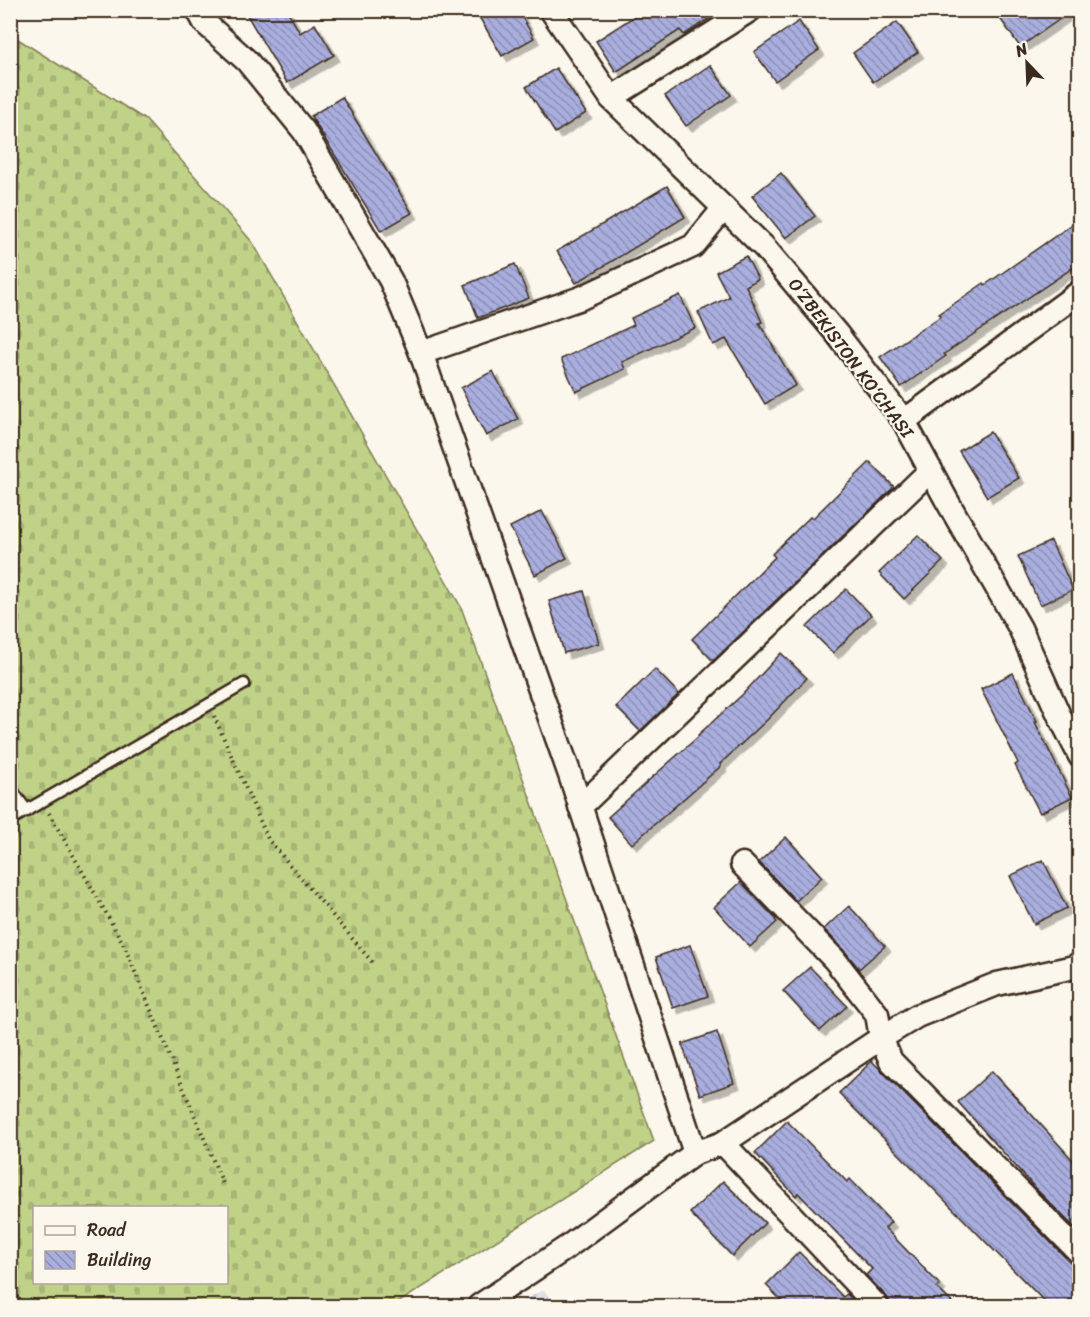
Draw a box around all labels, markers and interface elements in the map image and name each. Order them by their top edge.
north arrow [997,33,1057,93]
text: N [1010,34,1033,66]
street label: O‘ZBEKISTON KO‘CHASI [780,271,923,447]
legend [33,1206,228,1284]
text: Road [87,1214,127,1246]
text: Building [87,1244,151,1276]

